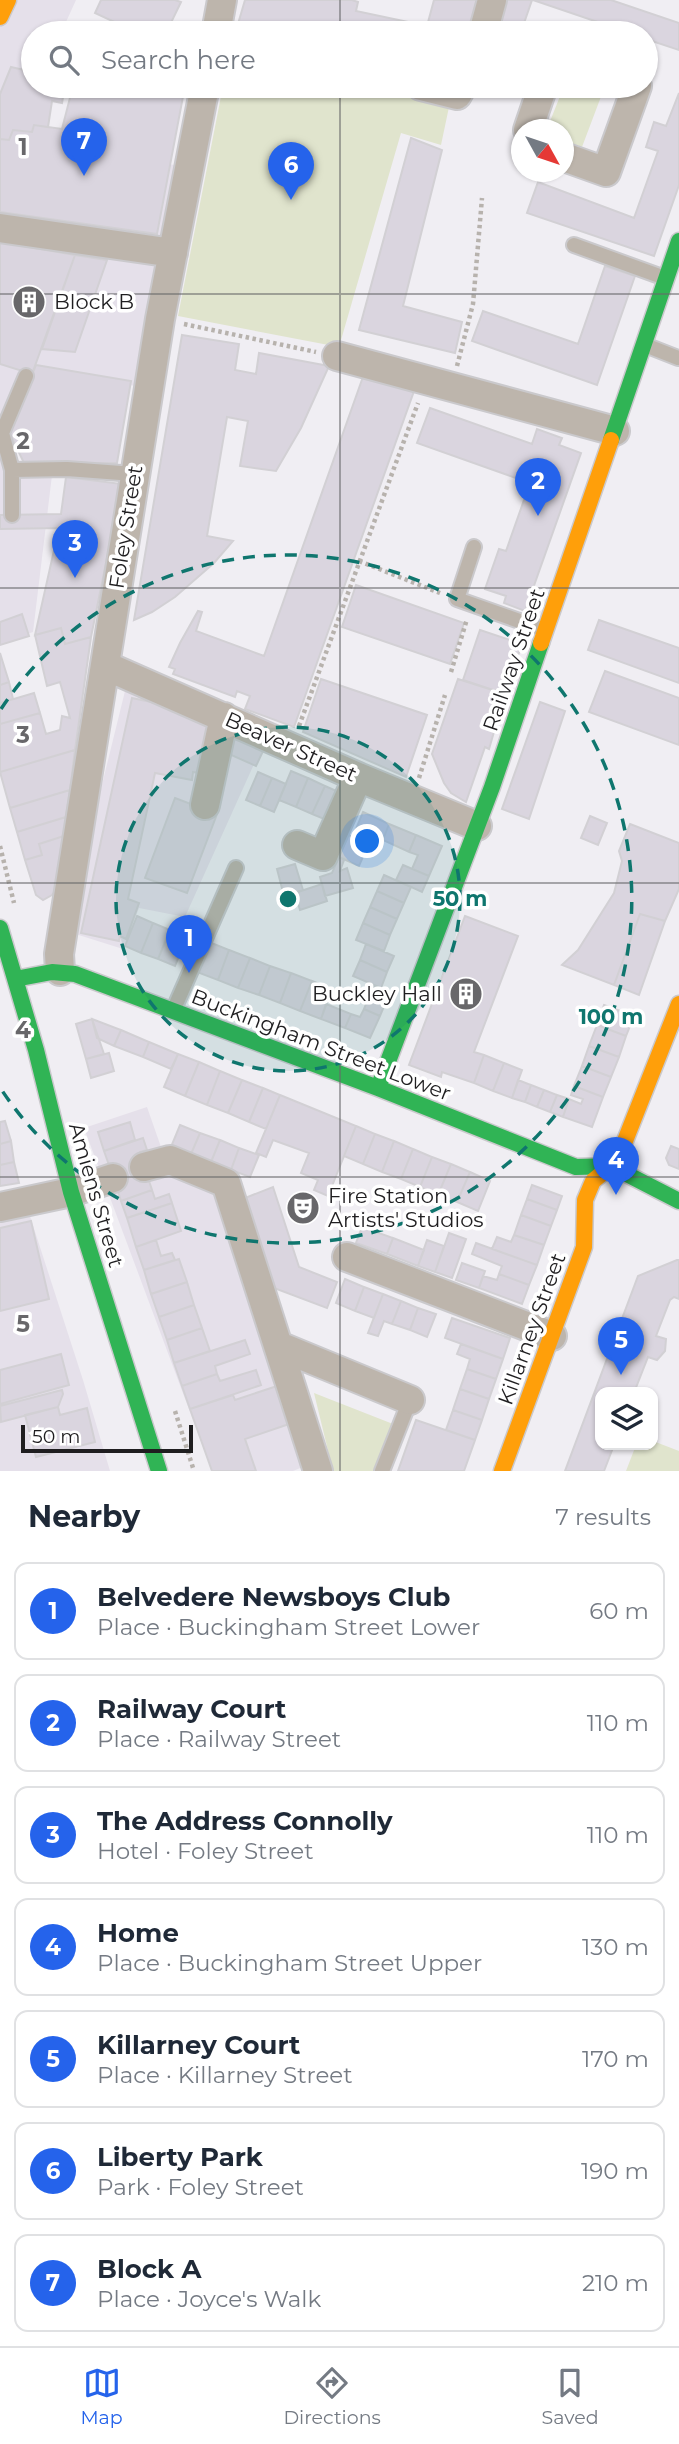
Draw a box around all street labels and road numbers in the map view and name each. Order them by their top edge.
street label: Foley Street [103,463,148,590]
street label: Railway Street [477,585,550,734]
street label: Beaver Street [221,706,361,787]
street label: Buckingham Street Lower [188,983,455,1106]
street label: Amiens Street [64,1120,129,1270]
street label: Killarney Street [492,1250,571,1408]

